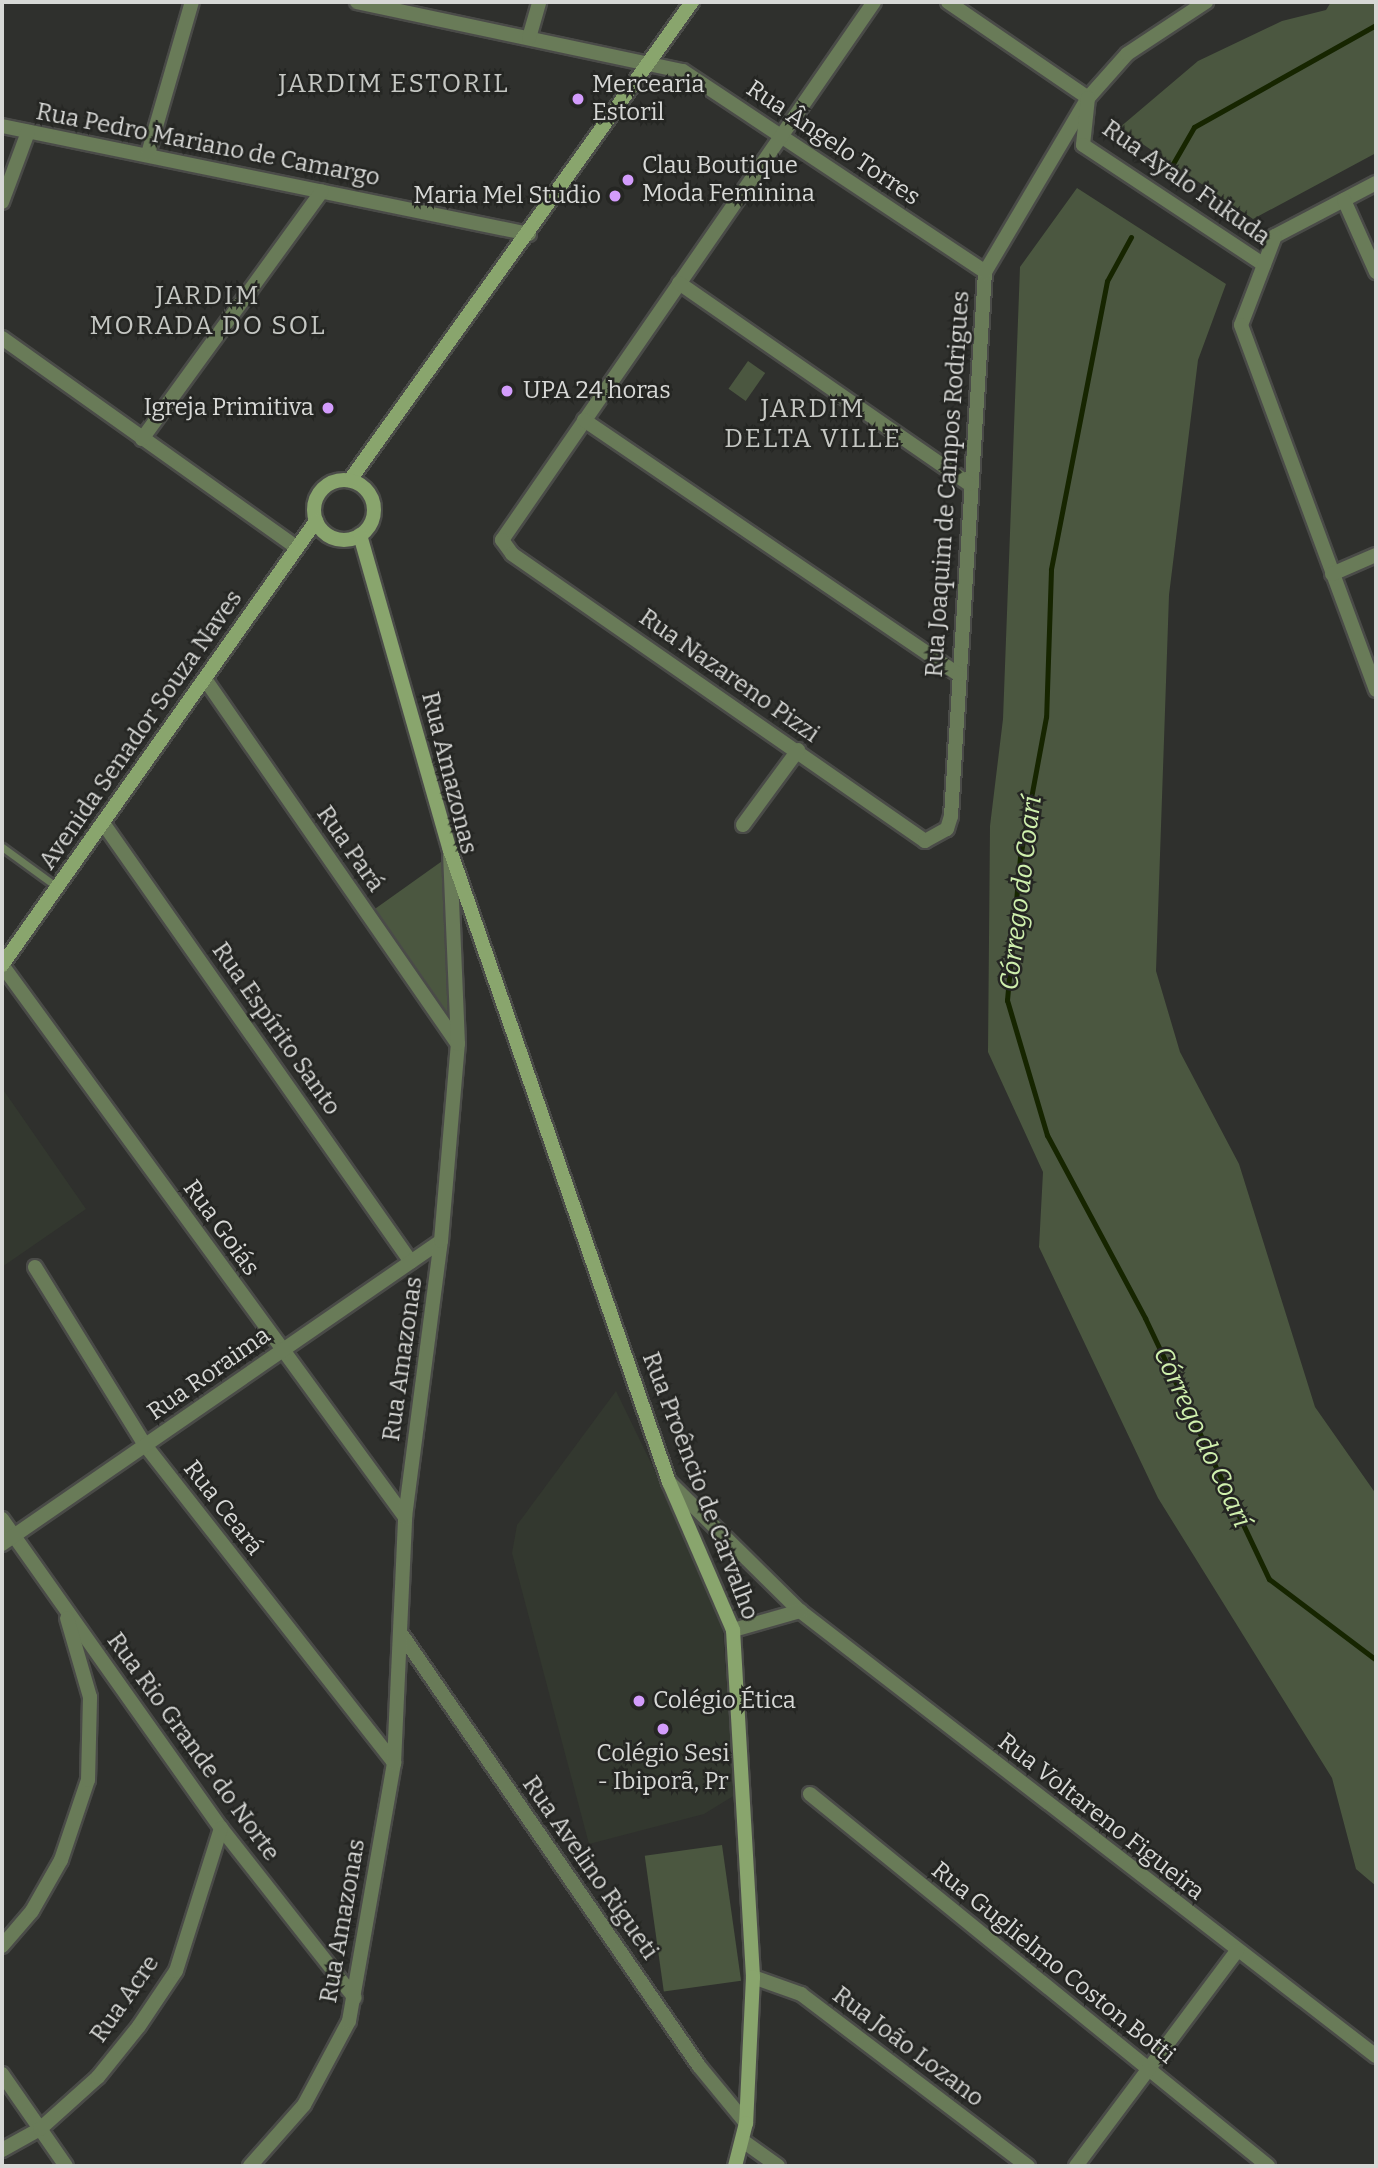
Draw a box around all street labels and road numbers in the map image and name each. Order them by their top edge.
street label: Rua Ângelo Torres [741,74,925,212]
street label: Rua Pedro Mariano de Camargo [34,98,382,192]
street label: Rua Ayalo Fukuda [1097,114,1275,252]
street label: Rua Joaquim de Campos Rodrigues [920,290,976,678]
street label: Avenida Senador Souza Naves [33,585,249,875]
street label: Rua Nazareno Pizzi [633,603,825,749]
street label: Rua Amazonas [415,689,483,857]
street label: Rua Pará [310,801,390,897]
street label: Rua Espírito Santo [206,937,346,1121]
street label: Rua Goiás [177,1175,265,1281]
street label: Rua Amazonas [377,1275,429,1443]
street label: Rua Roraima [142,1321,276,1427]
street label: Rua Proêncio de Carvalho [636,1348,764,1624]
street label: Rua Ceará [177,1455,269,1561]
street label: Rua Rio Grande do Norte [101,1627,285,1867]
street label: Rua Voltareno Figueira [992,1727,1210,1907]
street label: Rua Avelino Rigueti [516,1771,664,1965]
street label: Rua Amazonas [314,1837,372,2005]
street label: Rua Guglielmo Coston Botti [925,1856,1181,2070]
street label: Rua Acre [85,1950,165,2048]
street label: Rua João Lozano [827,1981,989,2113]

